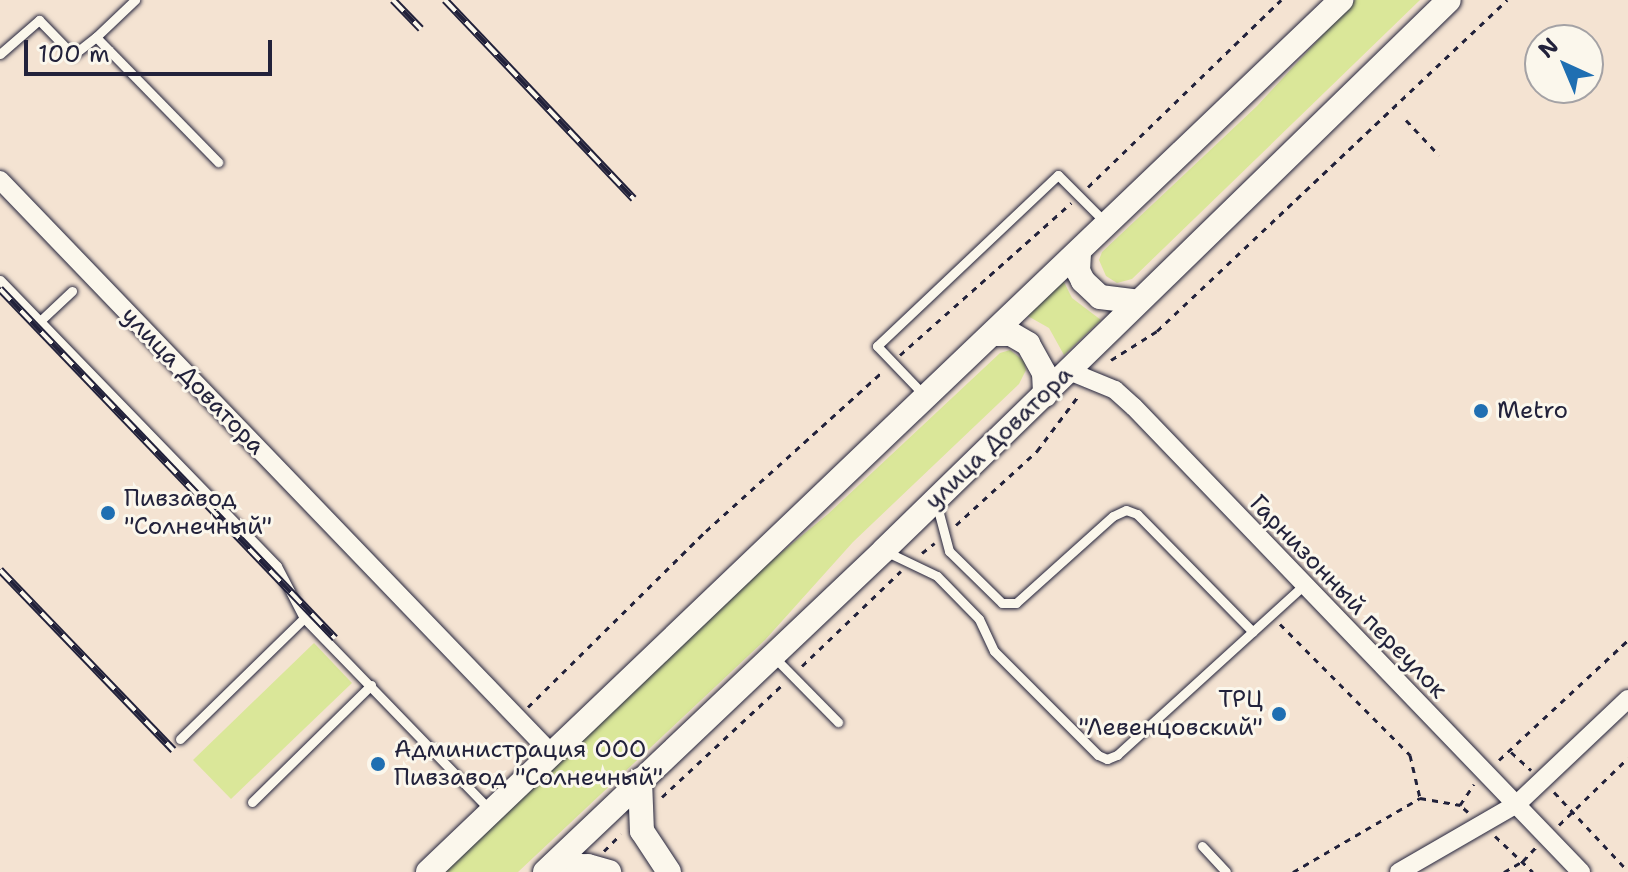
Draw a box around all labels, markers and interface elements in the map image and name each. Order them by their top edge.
scale bar [28,24,276,74]
north arrow [1524,24,1604,104]
text: N [1532,31,1565,64]
text: 100 m [38,38,110,70]
street label: улица Доватора [115,301,271,461]
street label: улица Доватора [919,360,1079,516]
place label: Metro [1497,397,1568,425]
marker: Metro [1472,402,1490,420]
place label: Пивзавод "Солнечный" [124,485,272,541]
street label: Гарнизонный переулок [1243,489,1453,705]
marker: Пивзавод "Солнечный" [99,504,117,522]
place label: ТРЦ "Левенцовский" [1079,686,1263,742]
marker: ТРЦ "Левенцовский" [1270,705,1288,723]
place label: Администрация ООО Пивзавод "Солнечный" [394,736,663,792]
marker: Администрация ООО Пивзавод "Солнечный" [369,755,387,773]

